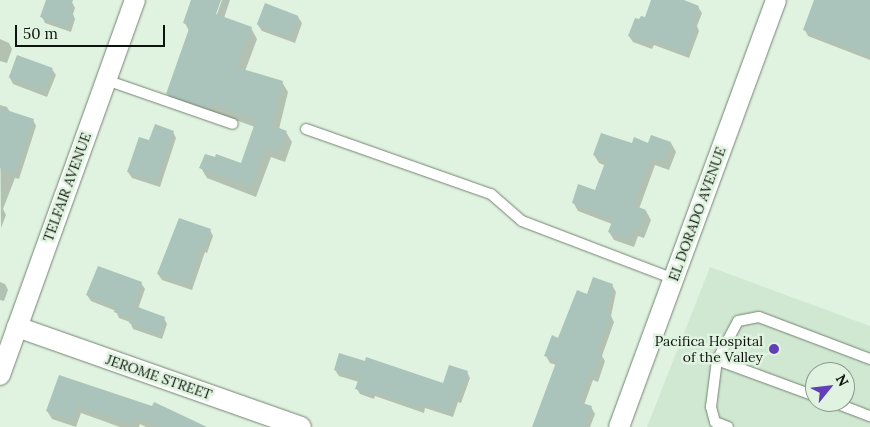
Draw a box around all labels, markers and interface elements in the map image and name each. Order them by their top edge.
scale bar [18,15,168,47]
text: 50 m [23,24,58,43]
street label: TELFAIR AVENUE [39,130,95,244]
street label: EL DORADO AVENUE [665,145,729,283]
place label: Pacifica Hospital of the Valley [655,333,763,366]
marker: Pacifica Hospital of the Valley [767,342,781,356]
street label: JEROME STREET [104,351,214,403]
north arrow [805,362,855,412]
text: N [832,371,853,389]

